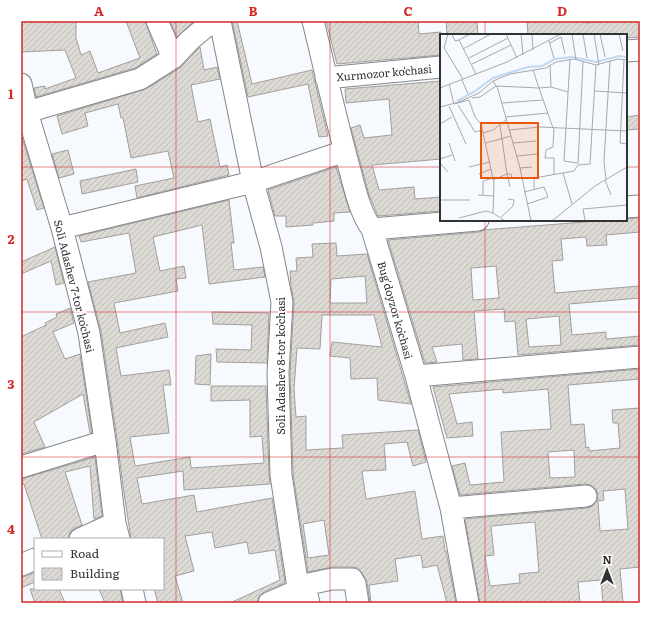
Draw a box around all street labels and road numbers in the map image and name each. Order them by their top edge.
street label: Xurmozor koʻchasi [336,60,433,84]
street label: Soli Adashev 7-tor koʻchasi [51,218,99,355]
street label: Bug'doyzor koʻchasi [374,259,418,361]
street label: Soli Adashev 8-tor koʻchasi [272,297,288,435]

